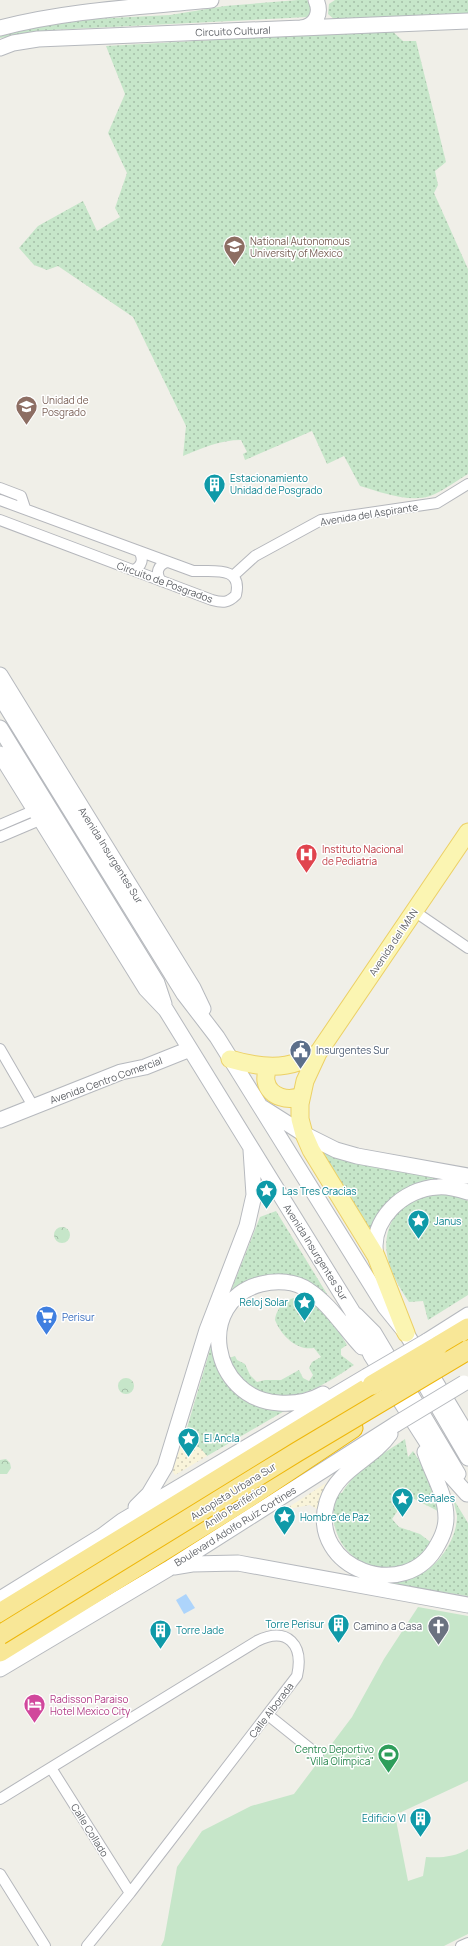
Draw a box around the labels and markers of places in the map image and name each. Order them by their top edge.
school or university icon: National Autonomous University of Mexico [221,234,247,267]
place label: National Autonomous University of Mexico [250,234,350,260]
school or university icon: Unidad de Posgrado [14,393,40,426]
place label: Unidad de Posgrado [42,393,89,419]
building icon: Estacionamiento Unidad de Posgrado [201,471,227,504]
place label: Estacionamiento Unidad de Posgrado [230,471,322,497]
hospital icon: Instituto Nacional de Pediatria [293,842,319,875]
place label: Instituto Nacional de Pediatria [322,842,403,868]
public building icon: Insurgentes Sur [287,1037,313,1070]
place label: Insurgentes Sur [316,1043,389,1057]
place icon: Las Tres Gracias [254,1178,280,1211]
place label: Las Tres Gracias [282,1184,357,1198]
place icon: Janus [406,1208,432,1241]
place label: Janus [434,1214,461,1228]
place icon: Reloj Solar [291,1289,317,1322]
place label: Reloj Solar [240,1295,288,1309]
supermarket icon: Perisur [34,1304,60,1337]
place label: Perisur [62,1310,95,1324]
place icon: El Ancla [175,1425,201,1458]
place label: El Ancla [204,1431,240,1445]
place icon: Señales [389,1485,415,1518]
place label: Señales [418,1491,455,1505]
place icon: Hombre de Paz [271,1504,297,1537]
place label: Hombre de Paz [300,1510,369,1524]
building icon: Torre Perisur [326,1611,352,1644]
church icon: Camino a Casa [425,1613,451,1646]
building icon: Torre Jade [147,1617,173,1650]
place label: Torre Perisur [265,1617,324,1631]
place label: Camino a Casa [354,1619,422,1633]
place label: Torre Jade [176,1623,224,1637]
hotel icon: Radisson Paraiso Hotel Mexico City [22,1692,48,1725]
place label: Radisson Paraiso Hotel Mexico City [50,1692,131,1718]
place label: Centro Deportivo "Villa Olímpica" [295,1742,374,1768]
sports icon: Centro Deportivo "Villa Olímpica" [376,1742,402,1775]
building icon: Edificio VI [408,1805,434,1838]
place label: Edificio VI [362,1811,406,1825]

